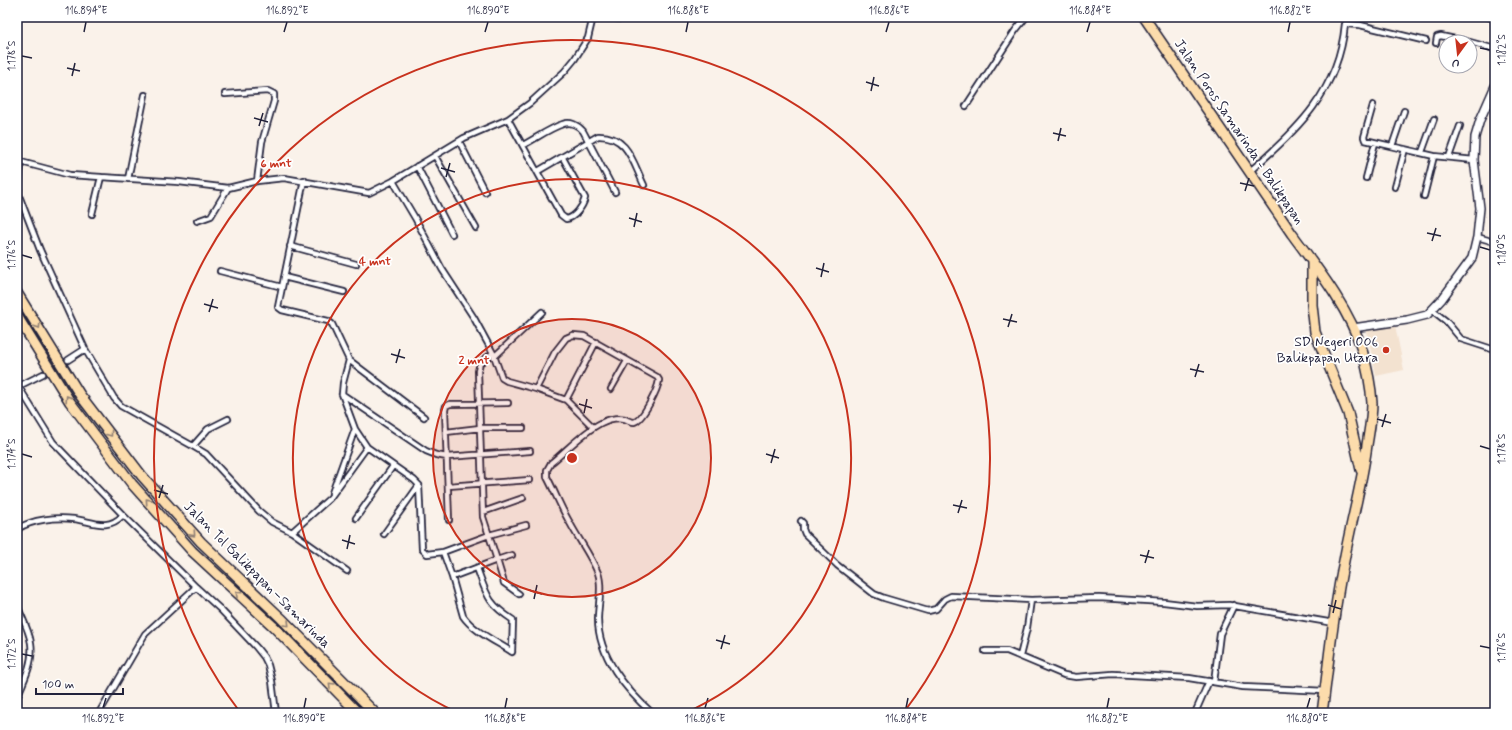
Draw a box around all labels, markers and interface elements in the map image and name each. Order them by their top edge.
text: 116.894°E [65,4,107,18]
text: 116.892°E [266,4,308,18]
text: 116.890°E [467,4,509,18]
text: 116.888°E [667,4,709,18]
text: 116.886°E [869,4,910,18]
text: 116.884°E [1069,4,1111,18]
text: 116.882°E [1269,4,1311,18]
north arrow [1438,34,1478,74]
text: 1.182°S [1495,34,1509,66]
street label: Jalan Poros Samarinda - Balikpapan [1170,36,1308,228]
text: 1.178°S [5,40,19,71]
text: U [1450,55,1461,70]
text: 6 mnt [260,156,292,172]
text: 1.180°S [1495,234,1509,266]
text: 1.176°S [5,240,19,270]
text: 4 mnt [359,254,391,270]
one-way arrow [33,322,40,329]
place label: SD Negeri 006 Balikpapan Utara [1277,333,1378,367]
marker: SD Negeri 006 Balikpapan Utara [1381,345,1391,355]
text: 2 mnt [459,353,490,369]
one-way arrow [65,395,73,402]
one-way arrow [105,430,112,437]
text: 1.178°S [1495,433,1509,464]
text: 1.174°S [5,438,19,470]
centre of rings [565,451,579,465]
one-way arrow [145,498,152,506]
street label: Jalan Tol Balikpapan–Samarinda [180,498,334,652]
one-way arrow [188,529,196,537]
one-way arrow [235,591,243,599]
one-way arrow [282,619,290,627]
text: 1.176°S [1495,633,1509,663]
text: 1.172°S [5,638,19,670]
scale bar [36,670,123,696]
text: 100 m [42,677,74,693]
one-way arrow [328,682,336,690]
text: 116.892°E [82,712,124,726]
text: 116.890°E [283,712,325,726]
text: 116.888°E [484,712,526,726]
text: 116.886°E [685,712,726,726]
text: 116.884°E [885,712,927,726]
text: 116.882°E [1086,712,1128,726]
text: 116.880°E [1286,712,1328,726]

